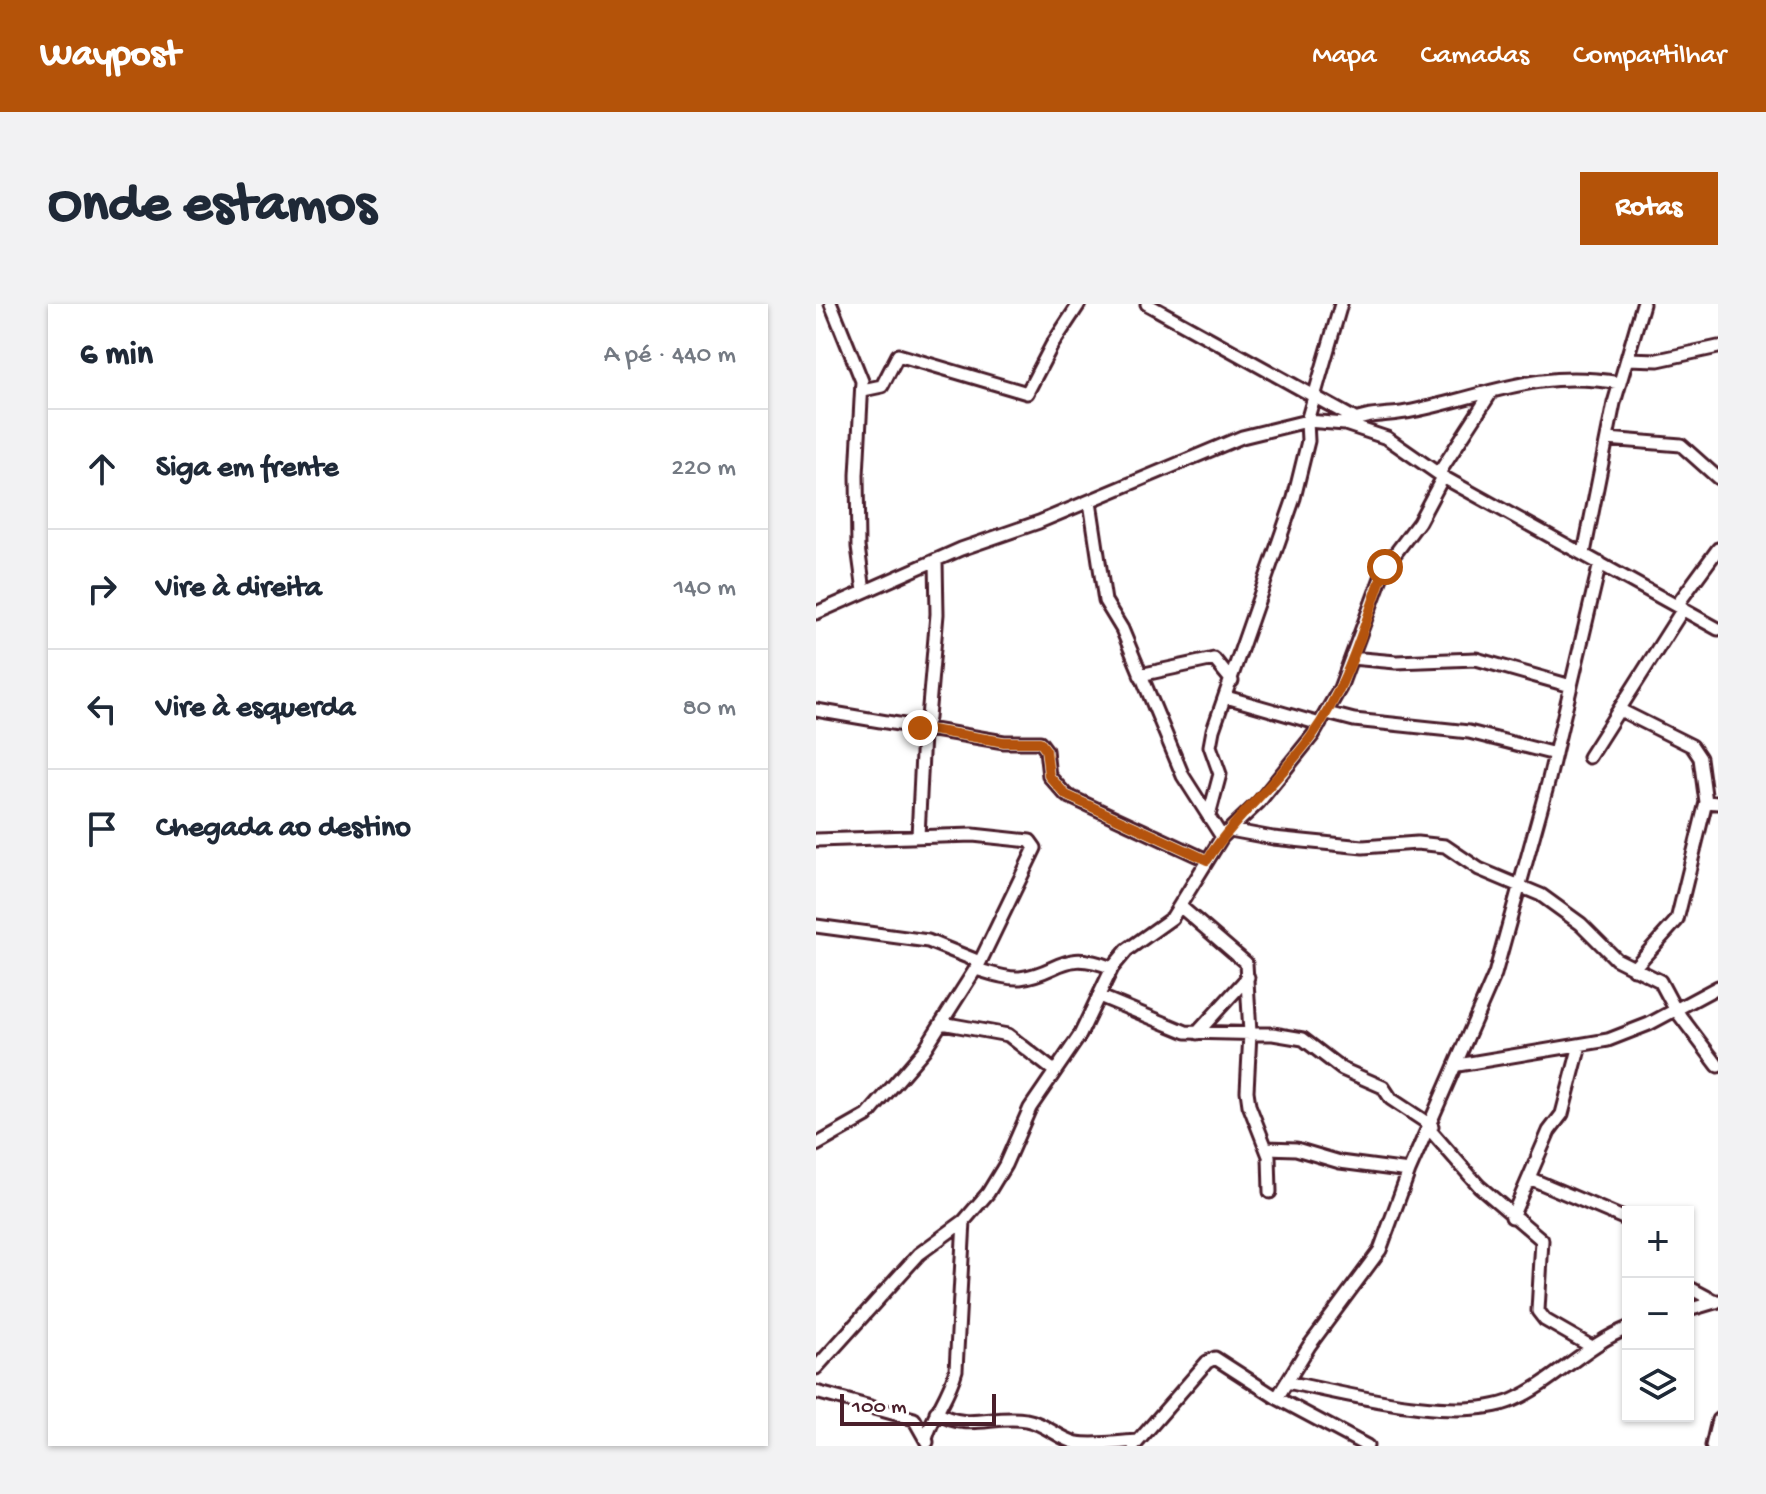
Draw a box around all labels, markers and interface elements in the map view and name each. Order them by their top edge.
text: Waypost [40,34,180,78]
text: Mapa [1312,40,1377,73]
text: Camadas [1421,40,1529,73]
text: Compartilhar [1573,40,1726,73]
button: Rotas [1580,172,1718,245]
text: Onde estamos [48,175,376,241]
text: 6 min [80,336,153,376]
text: A pé · 440 m [604,341,736,372]
icon: ahead [80,447,124,491]
text: Siga em frente [156,452,338,487]
text: 220 m [671,454,736,485]
route start [1367,549,1403,585]
icon: right [80,567,124,611]
text: Vire à direita [156,572,322,607]
text: 140 m [674,574,736,605]
icon: left [80,687,124,731]
text: Vire à esquerda [156,692,355,727]
text: 80 m [682,694,736,725]
route end [902,710,938,746]
icon: arrive [80,807,124,851]
text: Chegada ao destino [156,812,411,847]
map controls [1622,1206,1694,1422]
button: + [1622,1206,1694,1278]
button: − [1622,1278,1694,1350]
button: layers [1622,1350,1694,1422]
scale bar [840,1390,996,1426]
text: 100 m [852,1395,907,1421]

